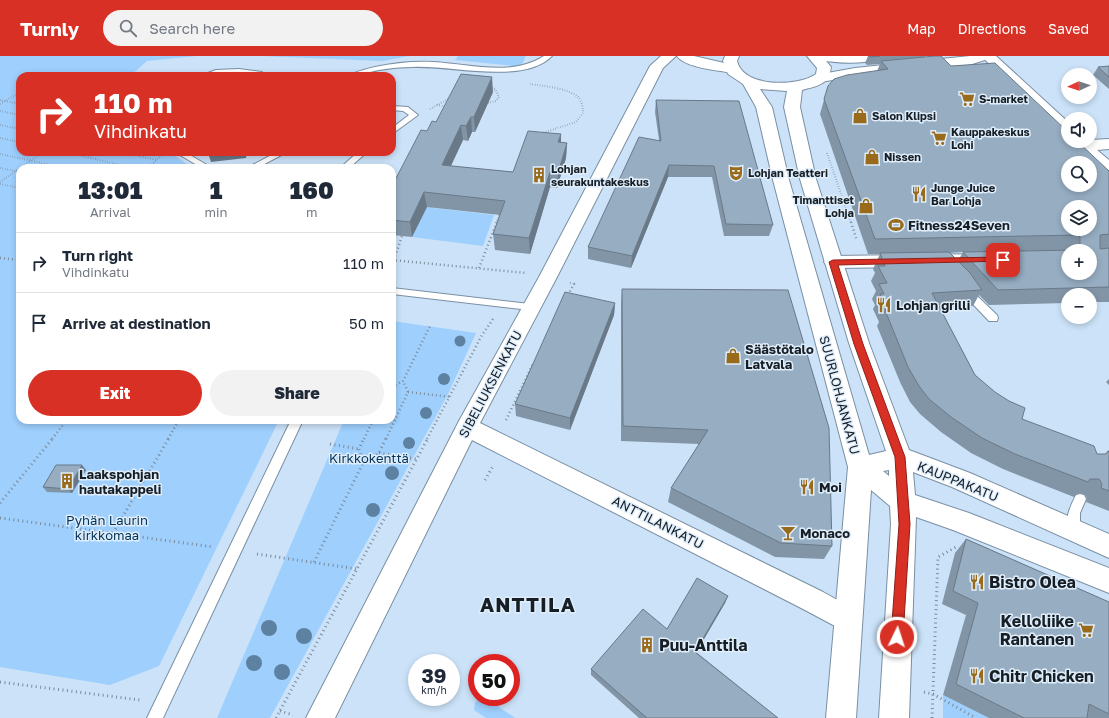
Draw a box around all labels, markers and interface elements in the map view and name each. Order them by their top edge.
search box [103,10,383,46]
text: Turnly [20,17,79,40]
icon: search [117,17,139,39]
text: Search here [149,19,235,37]
text: Map [907,20,936,37]
text: Directions [958,20,1026,37]
text: Saved [1048,20,1089,37]
north arrow [1061,68,1097,104]
map controls [1061,68,1097,324]
text: 110 m [94,86,173,119]
icon: right [28,88,80,140]
supermarket icon: S-market [958,90,976,108]
place label: S-market [979,92,1028,105]
shop icon: Salon Klipsi [851,107,869,125]
place label: Salon Klipsi [872,109,936,122]
button: sound [1061,112,1097,148]
text: Vihdinkatu [94,120,187,142]
place label: Kauppakeskus Lohi [951,125,1030,151]
supermarket icon: Kauppakeskus Lohi [930,129,948,147]
shop icon: Nissen [863,148,881,166]
place label: Nissen [884,150,921,163]
button: search [1061,156,1097,192]
place label: Lohjan seurakuntakeskus [551,162,649,188]
theatre icon: Lohjan Teatteri [727,164,745,182]
building icon: Lohjan seurakuntakeskus [530,166,548,184]
place label: Lohjan Teatteri [748,166,828,179]
text: 13:01 [78,175,142,204]
text: 1 [210,175,222,204]
text: 160 [290,175,334,204]
place label: Junge Juice Bar Lohja [931,181,996,207]
restaurant icon: Junge Juice Bar Lohja [910,185,928,203]
place label: Timanttiset Lohja [792,193,855,219]
shop icon: Timanttiset Lohja [857,197,875,215]
button: layers [1061,200,1097,236]
text: Arrival [90,204,131,220]
text: min [205,204,228,220]
text: m [306,204,318,220]
sports icon: Fitness24Seven [887,216,905,234]
place label: Fitness24Seven [908,217,1010,233]
pin [986,243,1020,277]
button: + [1061,244,1097,280]
text: Turn right [62,246,133,264]
icon: arrive [992,249,1014,271]
icon: right [28,252,50,274]
text: 110 m [343,254,384,272]
text: Vihdinkatu [62,264,129,280]
button: − [1061,288,1097,324]
restaurant icon: Lohjan grilli [875,296,893,314]
place label: Lohjan grilli [896,297,970,313]
icon: arrive [28,312,50,334]
text: Arrive at destination [62,314,211,332]
text: 50 m [349,314,384,332]
street label: SIBELIUKSENKATU [455,328,525,440]
street label: SUURLOHJANKATU [816,334,864,456]
place label: Säästötalo Latvala [745,341,814,372]
shop icon: Säästötalo Latvala [724,347,742,365]
button: Exit [28,370,202,416]
button: Share [210,370,384,416]
park label: Kirkkokenttä [329,450,409,466]
street label: KAUPPAKATU [915,457,1001,505]
place label: Laakspohjan hautakappeli [79,466,161,497]
building icon: Laakspohjan hautakappeli [58,472,76,490]
restaurant icon: Moi [798,478,816,496]
place label: Moi [819,479,842,495]
street label: ANTTILANKATU [610,492,706,552]
park label: Pyhän Laurin kirkkomaa [66,512,148,543]
bar icon: Monaco [779,524,797,542]
place label: Monaco [800,525,850,541]
place label: Bistro Olea [989,572,1076,592]
restaurant icon: Bistro Olea [968,573,986,591]
district label: ANTTILA [480,592,576,616]
place label: Kelloliike Rantanen [1000,611,1074,649]
position arrow [876,616,918,658]
supermarket icon: Kelloliike Rantanen [1077,621,1095,639]
place label: Puu-Anttila [659,635,748,655]
building icon: Puu-Anttila [638,636,656,654]
speed limit sign: 50 [468,654,520,706]
text: 39 [422,663,446,687]
place label: Chitr Chicken [989,666,1094,686]
restaurant icon: Chitr Chicken [968,667,986,685]
text: km/h [421,684,447,696]

